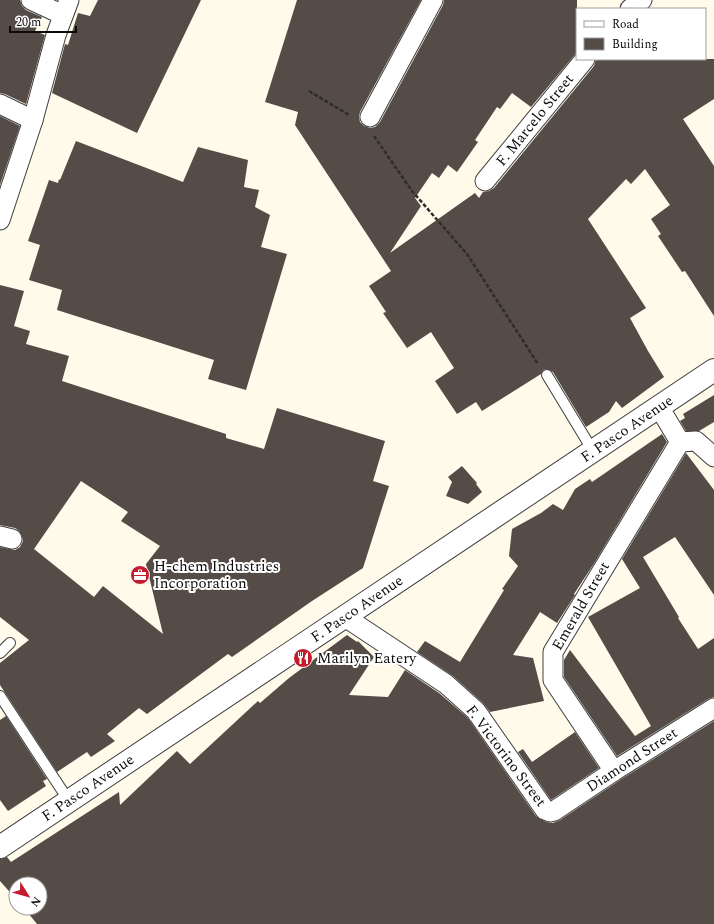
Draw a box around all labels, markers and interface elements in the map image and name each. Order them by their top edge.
scale bar [10,8,76,34]
legend [576,8,706,60]
text: 20 m [16,13,41,32]
text: Road [612,15,639,34]
text: Building [612,35,658,54]
street label: F. Marcelo Street [490,69,580,171]
street label: F. Pasco Avenue [576,389,678,469]
place label: H-chem Industries Incorporation [154,555,279,595]
street label: Emerald Street [546,557,616,655]
office icon: H-chem Industries Incorporation [129,564,151,586]
street label: F. Pasco Avenue [306,569,408,649]
restaurant icon: Marilyn Eatery [292,647,314,669]
place label: Marilyn Eatery [317,647,417,670]
street label: F. Victorino Street [460,700,552,812]
street label: Diamond Street [582,722,682,798]
street label: F. Pasco Avenue [37,748,139,828]
north arrow [8,876,48,916]
text: N [26,893,45,910]

